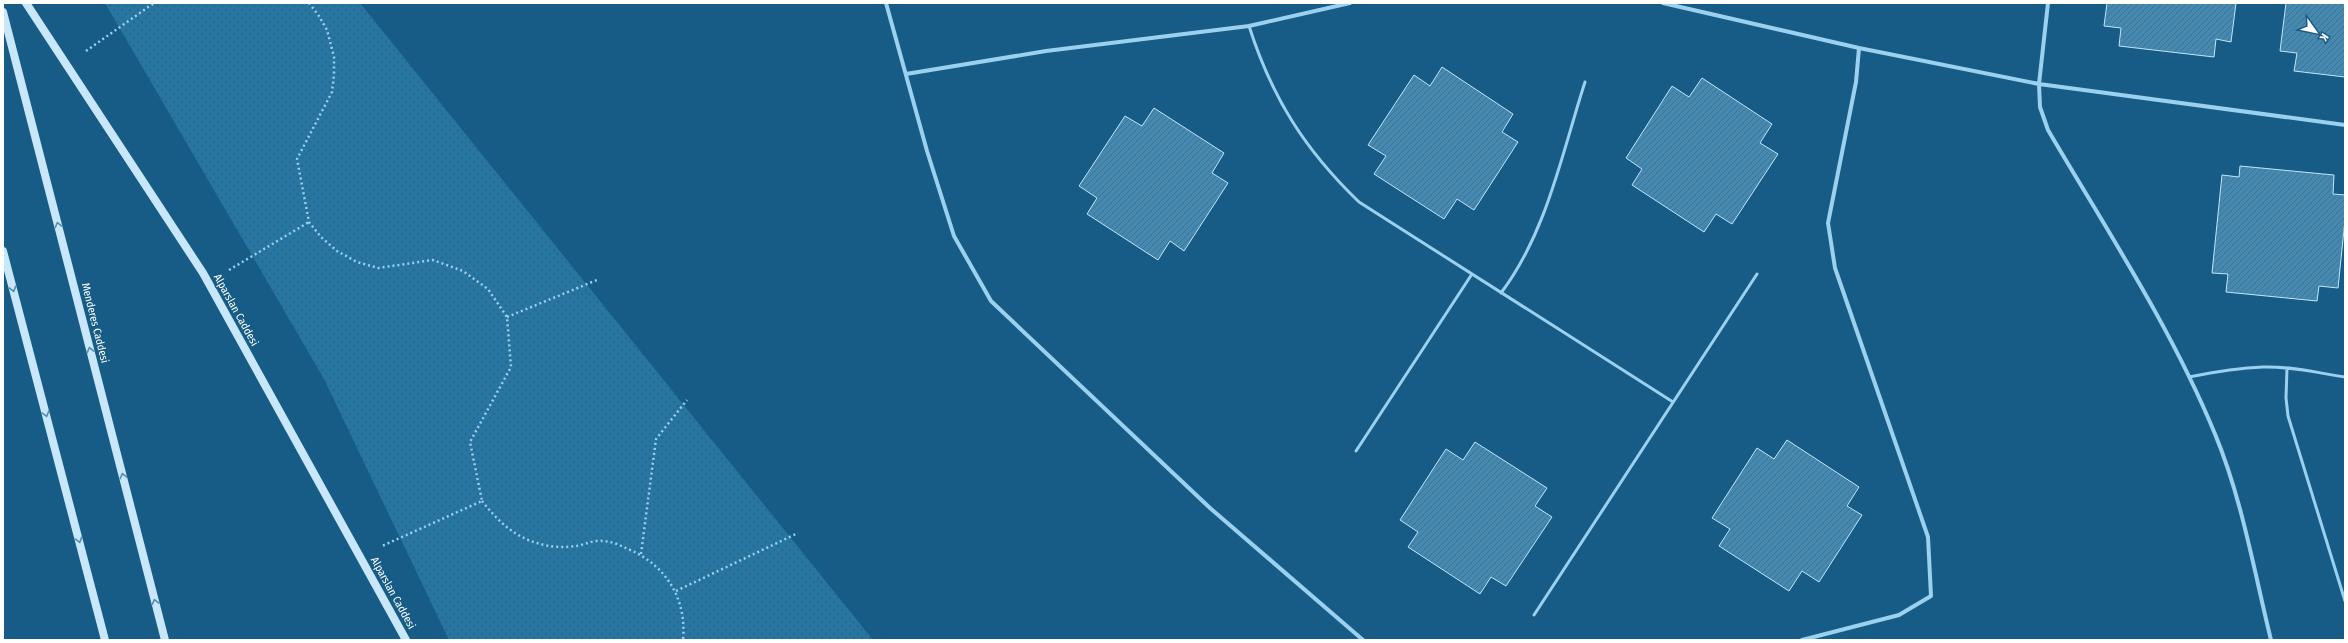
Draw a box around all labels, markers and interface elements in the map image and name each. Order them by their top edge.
north arrow [2296,12,2336,52]
text: K [2316,31,2331,44]
one-way arrow [54,221,63,228]
street label: Alparslan Caddesi [211,272,261,349]
street label: Menderes Caddesi [79,282,111,365]
one-way arrow [8,285,17,292]
one-way arrow [86,347,95,354]
one-way arrow [41,411,49,418]
one-way arrow [119,473,127,480]
one-way arrow [74,537,82,543]
street label: Alparslan Caddesi [368,555,418,632]
one-way arrow [151,599,160,606]

